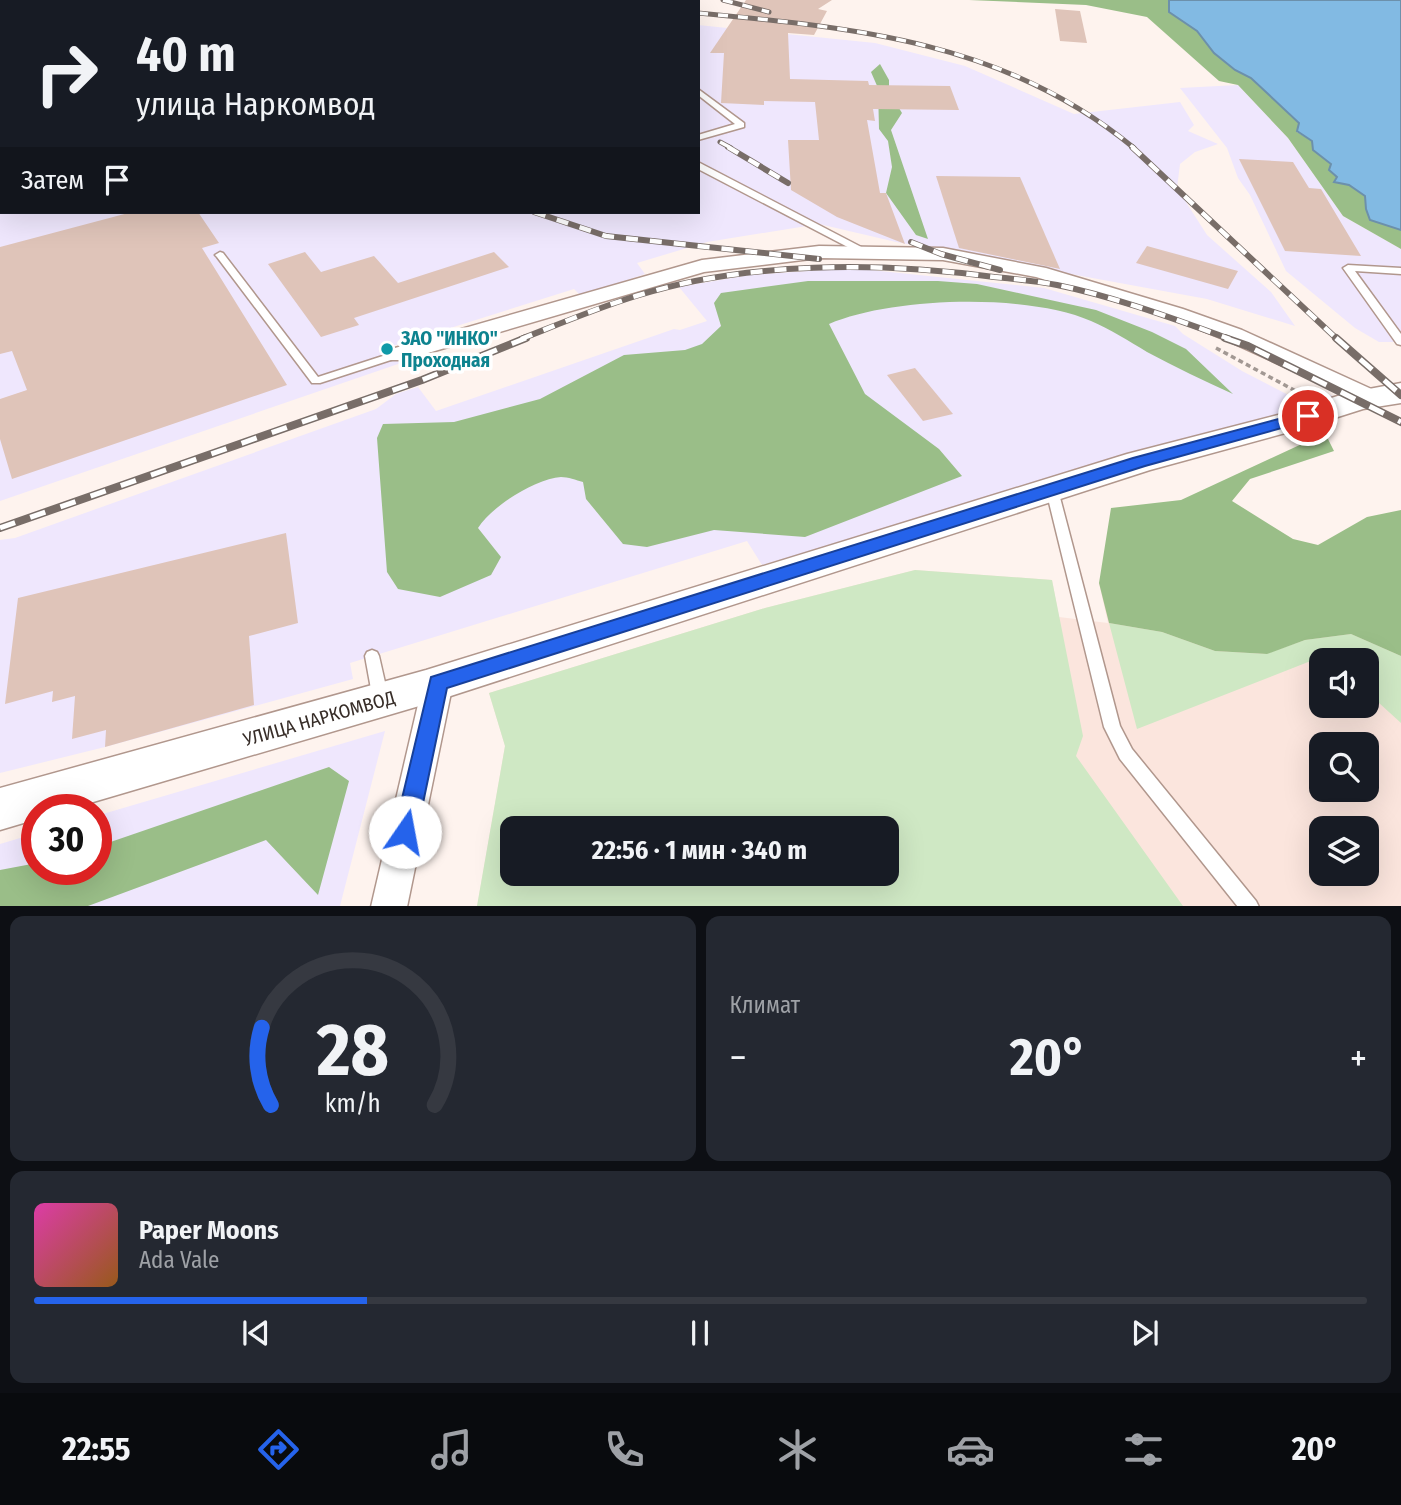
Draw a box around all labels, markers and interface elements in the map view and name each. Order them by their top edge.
text: 40 m [136,25,236,84]
icon: right [21,28,112,119]
text: улица Наркомвод [136,85,375,123]
icon: arrive [98,161,136,199]
text: Затем [21,165,84,196]
place label: ЗАО "ИНКО" Проходная [400,327,498,372]
marker: ЗАО "ИНКО" Проходная [379,341,395,357]
pin [1278,386,1338,446]
icon: arrive [1289,397,1327,435]
map controls [1309,648,1379,886]
button: sound [1309,648,1379,718]
street label: УЛИЦА НАРКОМВОД [240,686,398,751]
button: search [1309,732,1379,802]
speed limit sign: 30 [21,794,112,885]
position arrow [368,795,442,869]
button: layers [1309,816,1379,886]
text: 22:56 · 1 мин · 340 m [592,835,807,866]
text: Климат [730,991,800,1019]
text: 28 [316,1007,389,1094]
text: 20° [1010,1026,1087,1089]
text: − [730,1035,747,1081]
text: + [1350,1035,1367,1081]
text: km/h [325,1088,381,1118]
text: Paper Moons [139,1215,279,1246]
text: Ada Vale [139,1246,219,1274]
icon: previous [237,1314,275,1352]
icon: pause [681,1314,719,1352]
icon: next [1126,1314,1164,1352]
icon: directions [254,1425,303,1474]
icon: music [427,1425,476,1474]
icon: phone [600,1425,649,1474]
icon: climate [773,1425,822,1474]
icon: car [946,1425,995,1474]
icon: filters [1119,1425,1168,1474]
text: 22:55 [62,1430,130,1468]
text: 20° [1292,1430,1339,1468]

